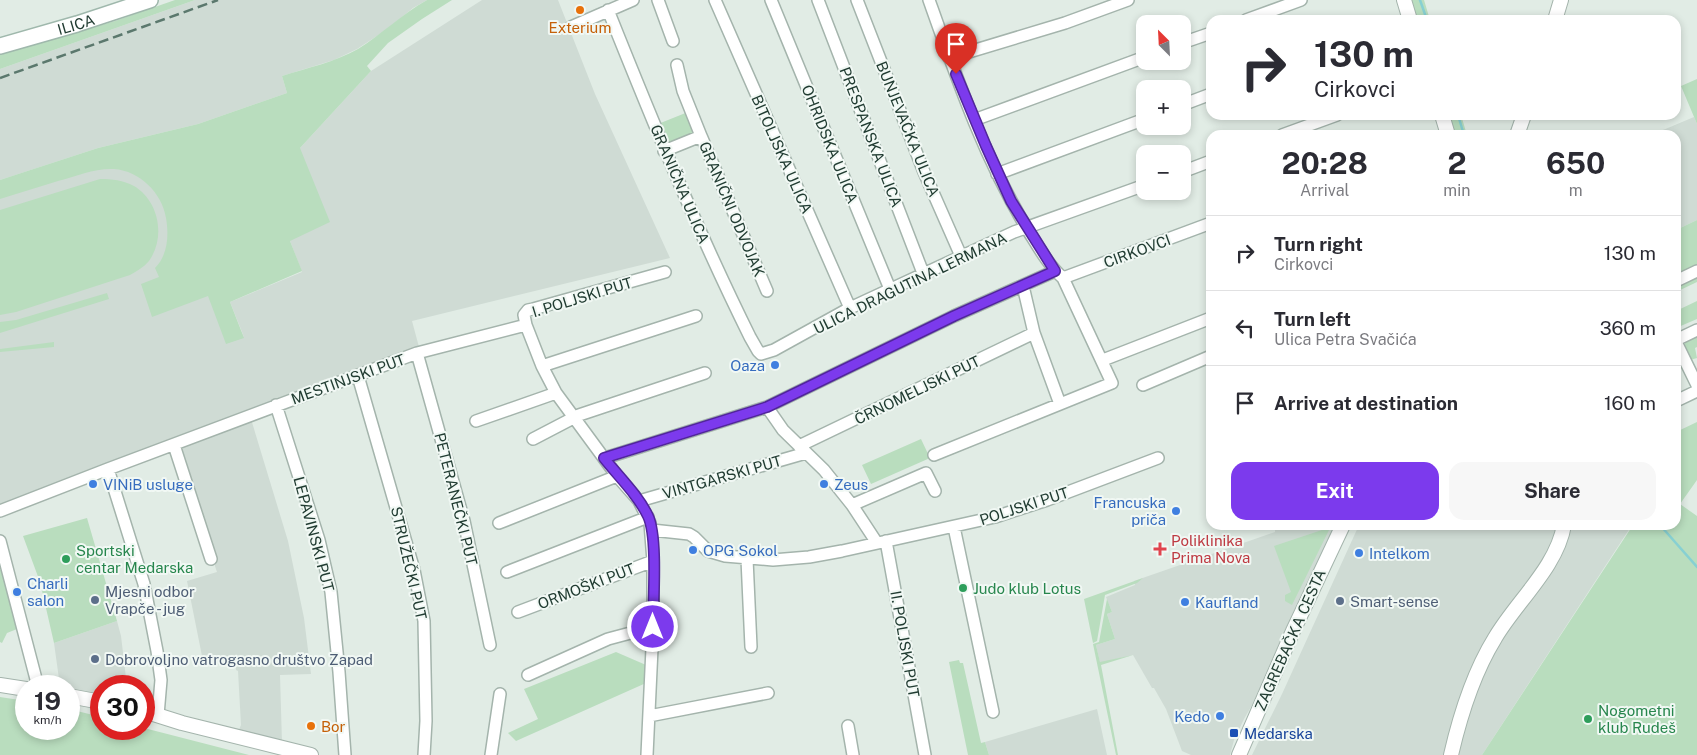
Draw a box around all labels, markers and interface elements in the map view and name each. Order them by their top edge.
marker: Exterium [574,4,586,16]
street label: ILICA [55,10,97,38]
north arrow [1136,15,1191,70]
map controls [1136,15,1191,200]
place label: Exterium [549,19,611,36]
pin [935,23,977,74]
icon: arrive [942,30,970,58]
text: 130 m [1314,34,1414,75]
icon: right [1231,35,1296,100]
street label: BUNJEVAČKA ULICA [873,59,943,200]
street label: PRESPANSKA ULICA [836,65,906,210]
text: Cirkovci [1314,76,1396,102]
button: + [1136,80,1191,135]
street label: OHRIDSKA ULICA [798,82,862,206]
street label: BITOLJSKA ULICA [748,92,816,216]
street label: GRANIČNA ULICA [647,122,713,246]
street label: GRANIČNI ODVOJAK [696,139,768,279]
button: − [1136,145,1191,200]
text: 20:28 [1282,145,1368,181]
text: 2 [1447,145,1466,181]
text: 650 [1546,145,1605,181]
text: Arrival [1300,181,1349,200]
text: min [1443,181,1471,200]
text: m [1569,181,1583,200]
street label: ULICA DRAGUTINA LERMANA [811,229,1010,337]
street label: CIRKOVCI [1101,231,1173,271]
text: Turn right [1274,233,1363,255]
icon: right [1231,239,1259,267]
text: 130 m [1604,242,1656,264]
text: Cirkovci [1274,255,1333,274]
street label: I. POLJSKI PUT [530,274,634,320]
text: Turn left [1274,308,1351,330]
icon: left [1231,314,1259,342]
text: 360 m [1600,317,1656,339]
text: Ulica Petra Svačića [1274,330,1417,349]
street label: MESTINJSKI PUT [289,350,407,407]
street label: ČRNOMELJSKI PUT [851,352,983,428]
place label: Oaza [730,357,765,374]
marker: Oaza [769,359,781,371]
icon: arrive [1231,389,1259,417]
text: Arrive at destination [1274,392,1458,414]
text: 160 m [1604,392,1656,414]
street label: PETERANEČKI PUT [431,431,481,567]
street label: VINTGARSKI PUT [661,452,784,502]
button: Exit [1231,462,1439,520]
button: Share [1449,462,1656,520]
street label: LEPAVINSKI PUT [290,475,338,593]
place label: VINiB usluge [103,476,193,493]
place label: Zeus [834,476,868,493]
marker: VINiB usluge [87,478,99,490]
marker: Zeus [818,478,830,490]
street label: POLJSKI PUT [977,484,1071,528]
place label: Francuska priča [1094,494,1166,528]
street label: STRUŽEČKI PUT [388,505,430,621]
marker: Francuska priča [1170,505,1182,517]
place label: Poliklinika Prima Nova [1171,532,1250,566]
place label: Sportski centar Medarska [76,542,193,576]
place label: OPG Sokol [703,542,778,559]
marker: Poliklinika Prima Nova [1153,542,1167,556]
marker: OPG Sokol [687,544,699,556]
place label: Intelkom [1369,545,1430,562]
marker: Intelkom [1353,547,1365,559]
marker: Sportski centar Medarska [60,553,72,565]
street label: ORMOŠKI PUT [535,560,637,612]
street label: ZAGREBAČKA CESTA [1251,566,1329,713]
place label: Charli salon [27,575,68,609]
place label: Judo klub Lotus [973,580,1081,597]
marker: Judo klub Lotus [957,582,969,594]
place label: Mjesni odbor Vrapče - jug [105,583,195,617]
marker: Charli salon [11,586,23,598]
street label: II. POLJSKI PUT [887,589,923,699]
place label: Smart-sense [1350,593,1439,610]
marker: Mjesni odbor Vrapče - jug [89,594,101,606]
place label: Kaufland [1195,594,1258,611]
marker: Smart-sense [1334,595,1346,607]
marker: Kaufland [1179,596,1191,608]
position arrow [626,600,678,652]
place label: Dobrovoljno vatrogasno društvo Zapad [105,651,373,668]
marker: Dobrovoljno vatrogasno društvo Zapad [89,653,101,665]
speed limit sign: 30 [90,675,155,740]
text: 19 [34,686,61,716]
place label: Nogometni klub Rudeš [1598,702,1676,736]
place label: Kedo [1174,708,1210,725]
marker: Kedo [1214,710,1226,722]
text: km/h [33,713,62,727]
marker: Nogometni klub Rudeš [1582,713,1594,725]
place label: Bor [321,718,346,735]
marker: Bor [305,720,317,732]
place label: Medarska [1244,725,1313,742]
marker: Medarska [1228,727,1240,739]

